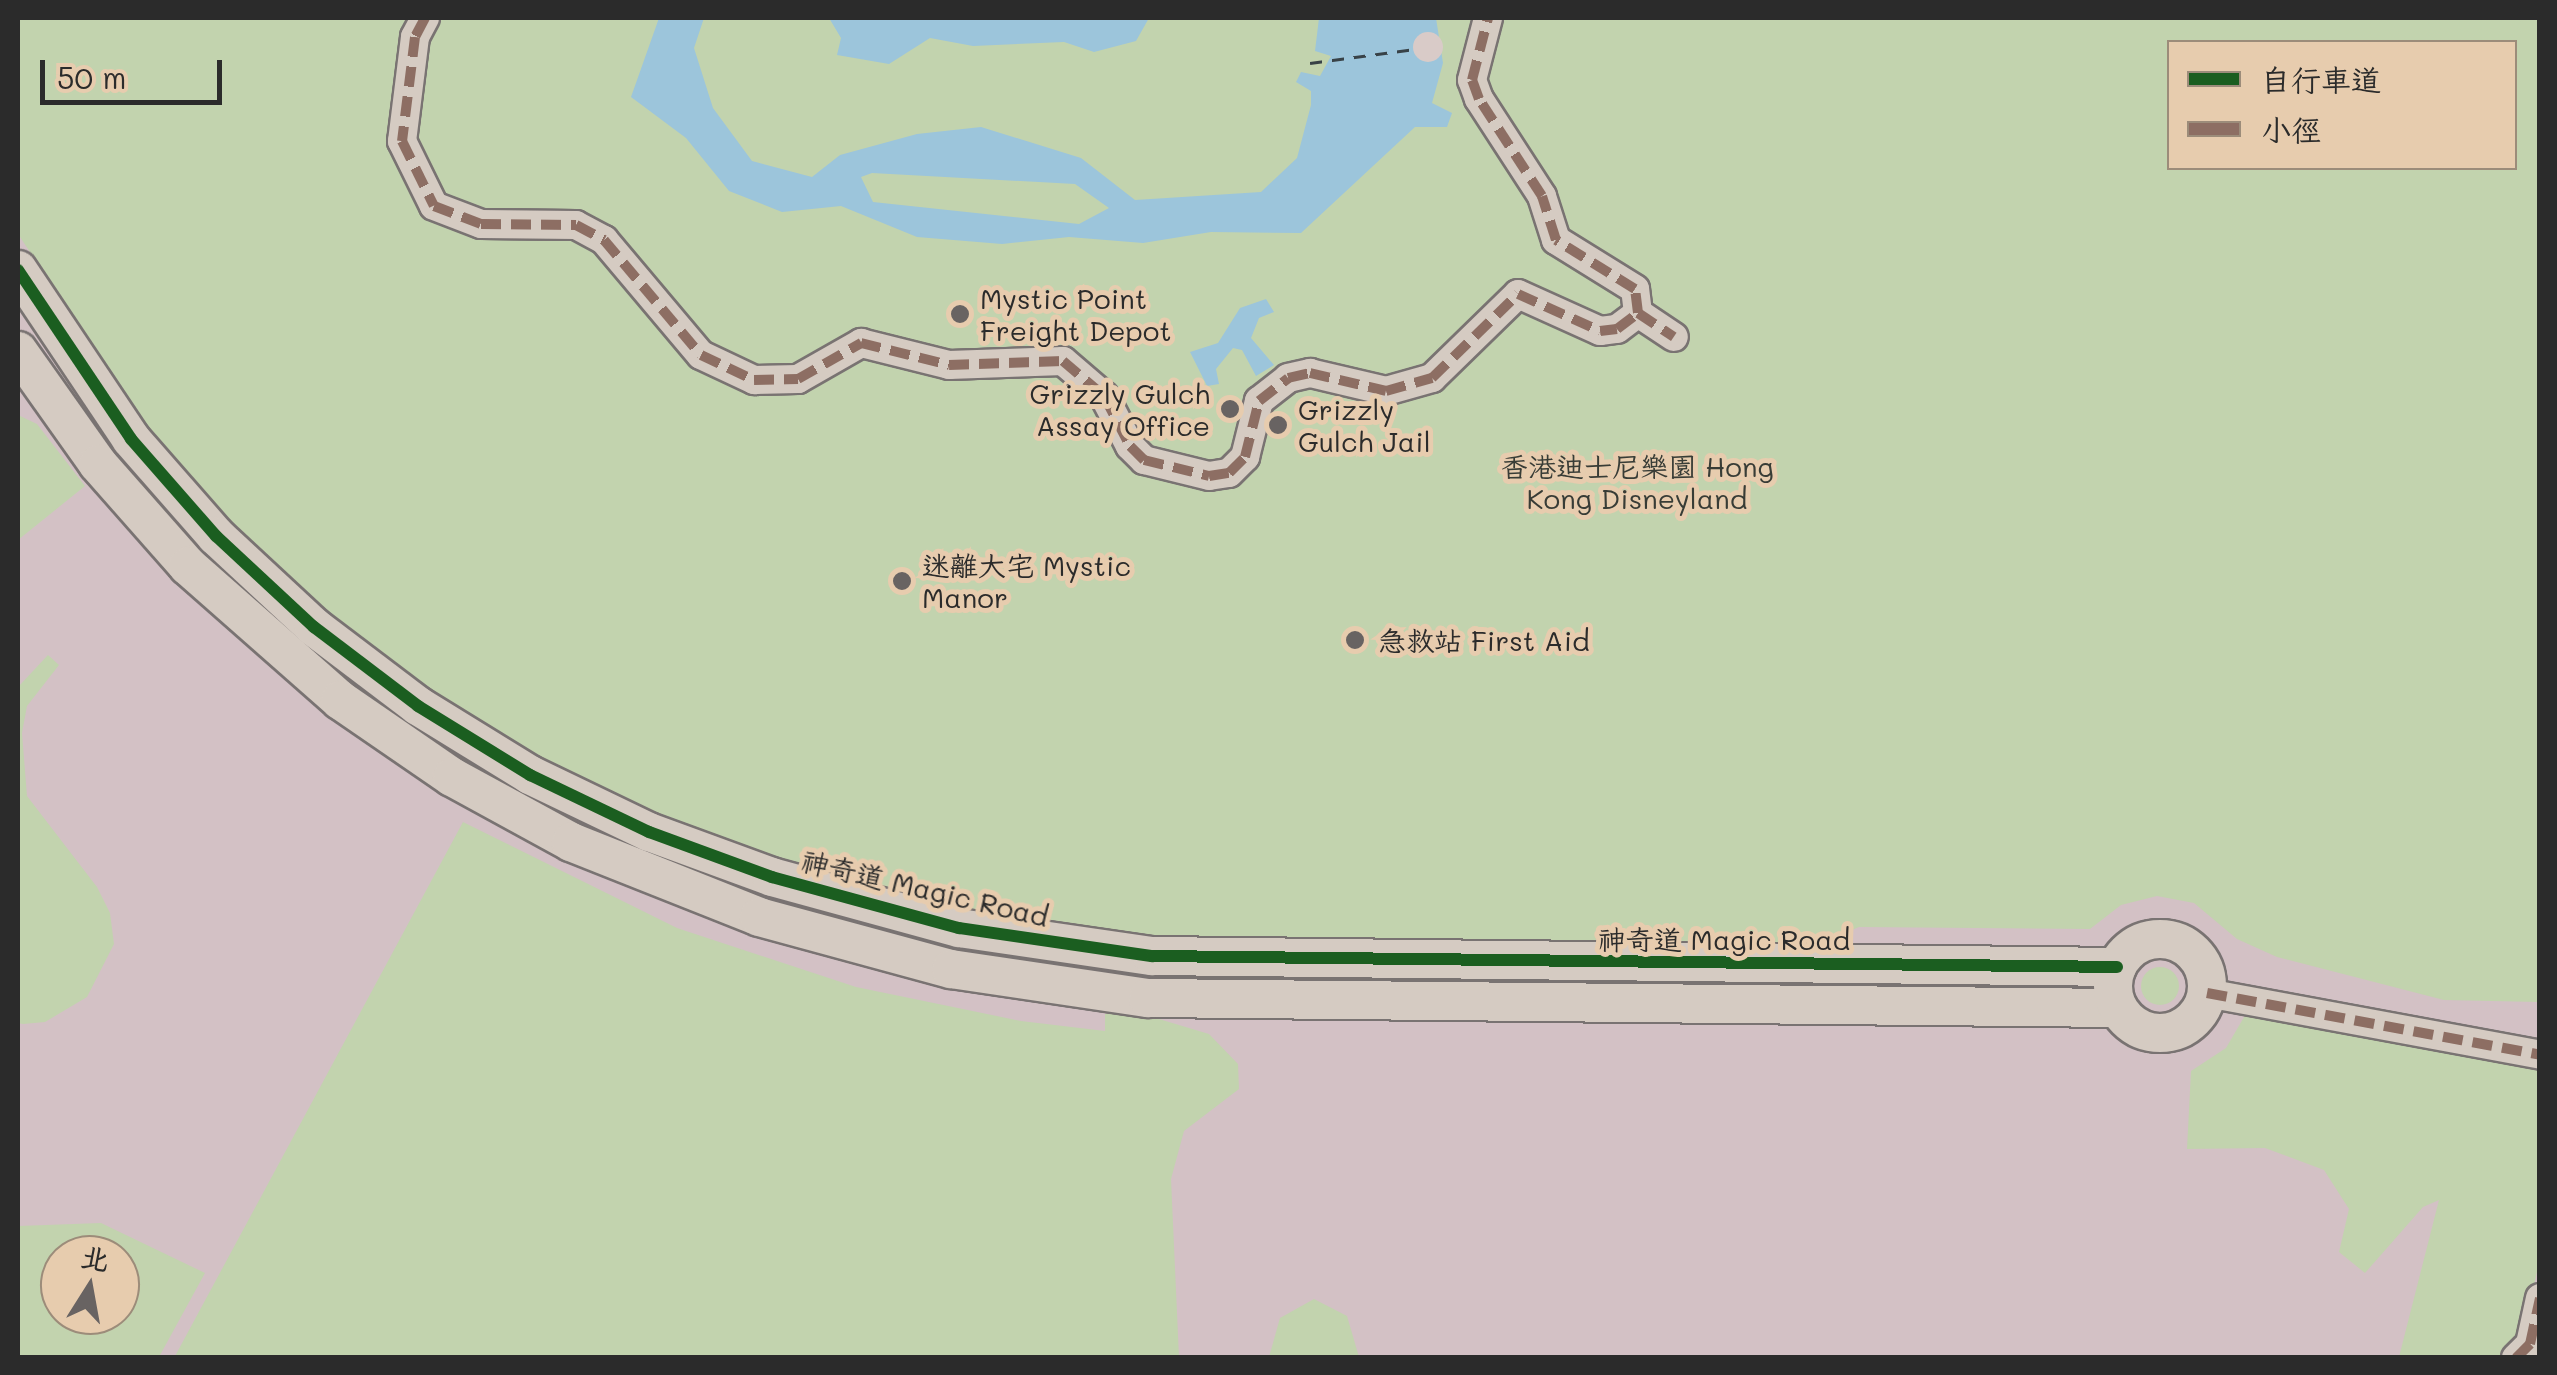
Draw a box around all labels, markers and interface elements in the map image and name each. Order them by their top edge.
scale bar [45,40,228,102]
legend [2167,40,2517,170]
text: 50 m [57,57,127,97]
text: 自行車道 [2261,59,2381,99]
text: 小徑 [2261,109,2321,149]
place label: Mystic Point Freight Depot [980,281,1172,347]
marker: Mystic Point Freight Depot [949,303,971,325]
place label: Grizzly Gulch Assay Office [1030,376,1210,442]
place label: Grizzly Gulch Jail [1298,392,1431,458]
marker: Grizzly Gulch Assay Office [1219,398,1241,420]
marker: Grizzly Gulch Jail [1267,414,1289,436]
park label: 香港迪士尼樂園 Hong Kong Disneyland [1500,449,1774,515]
place label: 迷離大宅 Mystic Manor [922,548,1131,614]
marker: 迷離大宅 Mystic Manor [891,570,913,592]
place label: 急救站 First Aid [1378,623,1590,657]
marker: 急救站 First Aid [1342,627,1368,653]
street label: 神奇道 Magic Road [798,843,1052,933]
street label: 神奇道 Magic Road [1598,922,1850,956]
north arrow [40,1235,140,1335]
text: 北 [78,1237,113,1278]

